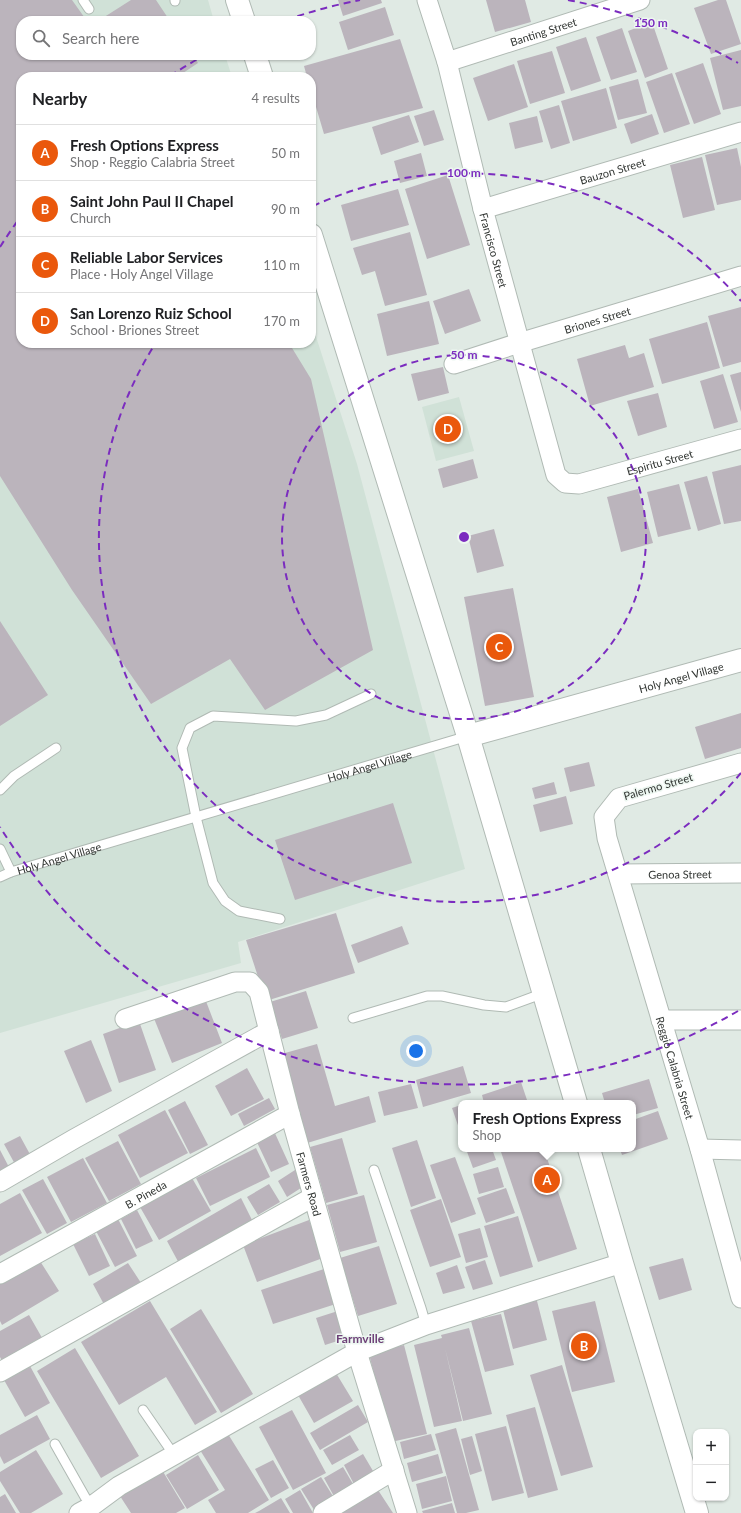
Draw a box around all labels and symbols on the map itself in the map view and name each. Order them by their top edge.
street label: Banting Street [508,14,578,48]
text: 150 m [634,15,668,30]
street label: Bauzon Street [578,154,647,186]
text: 100 m [447,165,481,180]
street label: Francisco Street [478,211,511,289]
street label: Briones Street [563,303,632,336]
text: 50 m [451,347,477,362]
pin: D [435,414,461,444]
street label: Espiritu Street [625,446,694,477]
centre of rings [457,530,471,544]
pin: C [486,632,512,662]
street label: Holy Angel Village [637,659,725,695]
street label: Holy Angel Village [326,747,413,784]
street label: Palermo Street [622,770,694,802]
street label: Holy Angel Village [15,839,103,876]
street label: Genoa Street [648,867,712,880]
street label: Reggio Calabria Street [654,1015,697,1121]
your location [406,1041,426,1061]
street label: Farmers Road [295,1150,325,1217]
pin: A [534,1165,560,1195]
street label: B. Pineda [122,1177,168,1210]
district label: Farmville [336,1331,385,1346]
pin: B [571,1331,597,1361]

